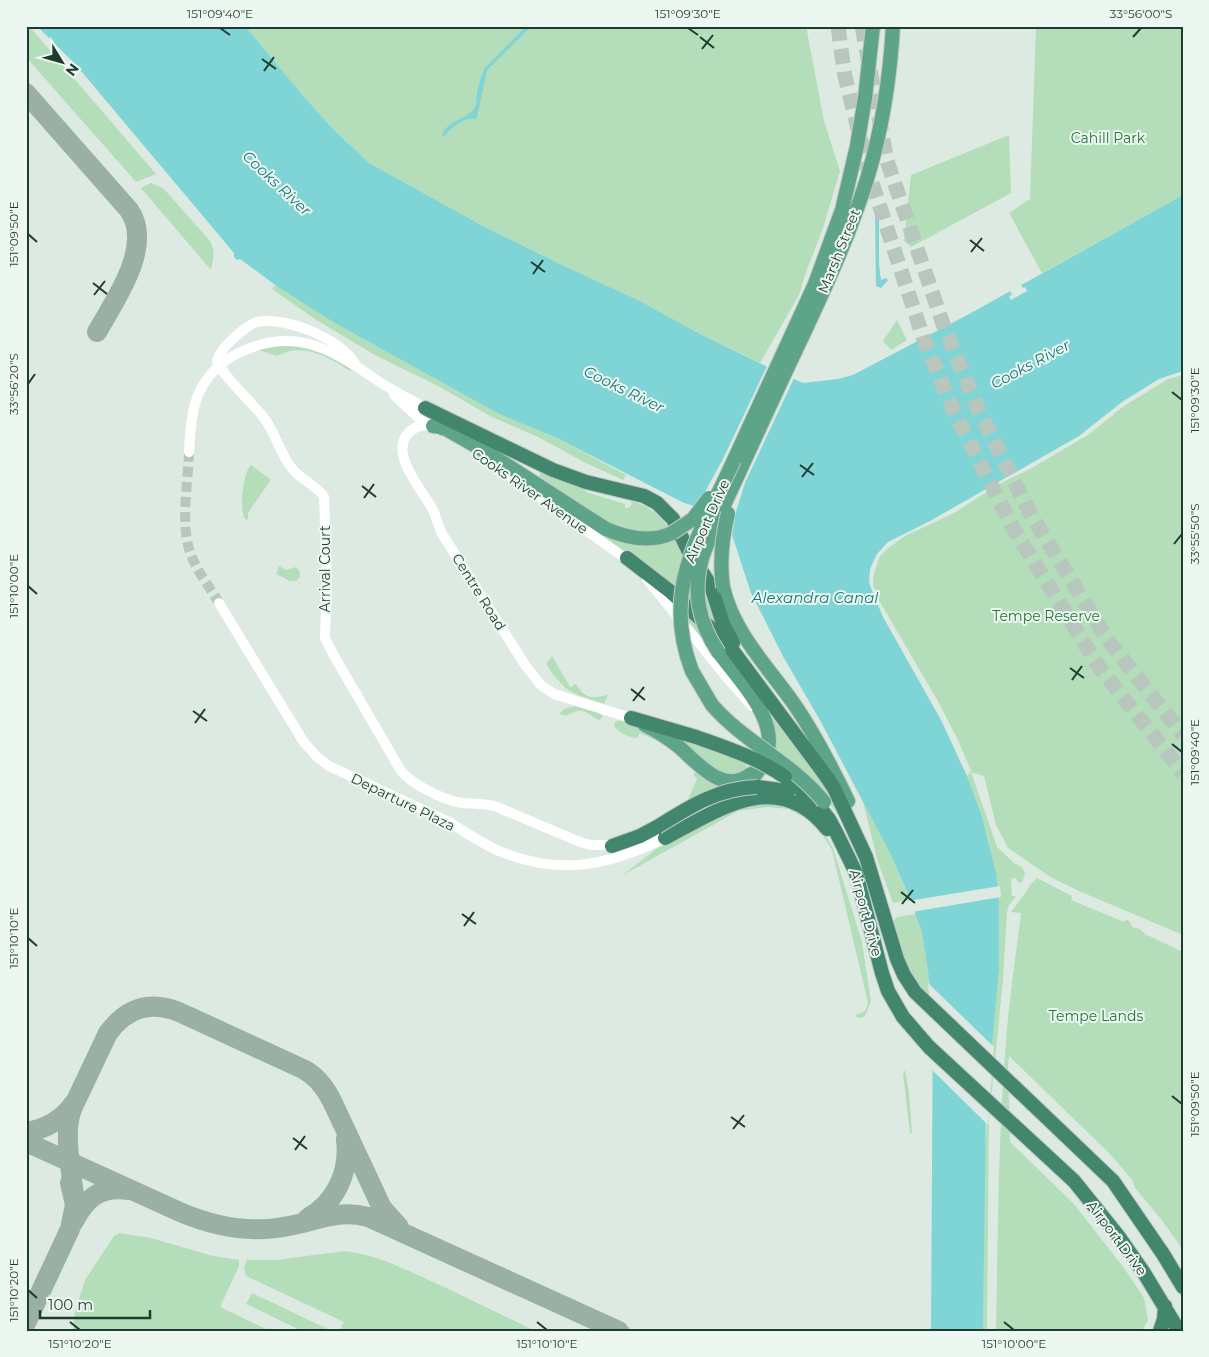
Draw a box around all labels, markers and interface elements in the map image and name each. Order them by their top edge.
text: 151°09'40"E [187,6,253,21]
text: 151°09'30"E [655,6,721,21]
text: 33°56'00"S [1110,6,1172,21]
north arrow [38,38,88,88]
text: N [62,60,83,80]
park label: Cahill Park [1071,129,1146,147]
water label: Cooks River [239,146,316,220]
text: 151°09'50"E [6,201,21,267]
street label: Marsh Street [814,206,864,296]
water label: Cooks River [987,335,1074,393]
text: 33°56'20"S [6,353,21,415]
water label: Cooks River [581,361,668,417]
text: 151°09'30"E [1187,367,1202,433]
street label: Cooks River Avenue [468,444,592,538]
street label: Airport Drive [681,476,733,566]
text: 33°55'50"S [1187,503,1202,565]
street label: Arrival Court [316,525,334,613]
street label: Centre Road [448,550,510,634]
text: 151°10'00"E [6,554,21,618]
water label: Alexandra Canal [751,588,878,607]
park label: Tempe Reserve [992,607,1100,625]
text: 151°09'40"E [1187,719,1202,785]
street label: Departure Plaza [348,769,458,835]
street label: Airport Drive [846,867,886,959]
text: 151°10'10"E [6,907,21,969]
park label: Tempe Lands [1049,1007,1143,1025]
text: 151°09'50"E [1187,1071,1202,1137]
street label: Airport Drive [1083,1197,1151,1279]
text: 151°10'20"E [6,1258,21,1322]
scale bar [40,1287,150,1319]
text: 100 m [48,1295,93,1314]
text: 151°10'20"E [48,1336,112,1351]
text: 151°10'10"E [516,1336,578,1351]
text: 151°10'00"E [982,1336,1046,1351]

